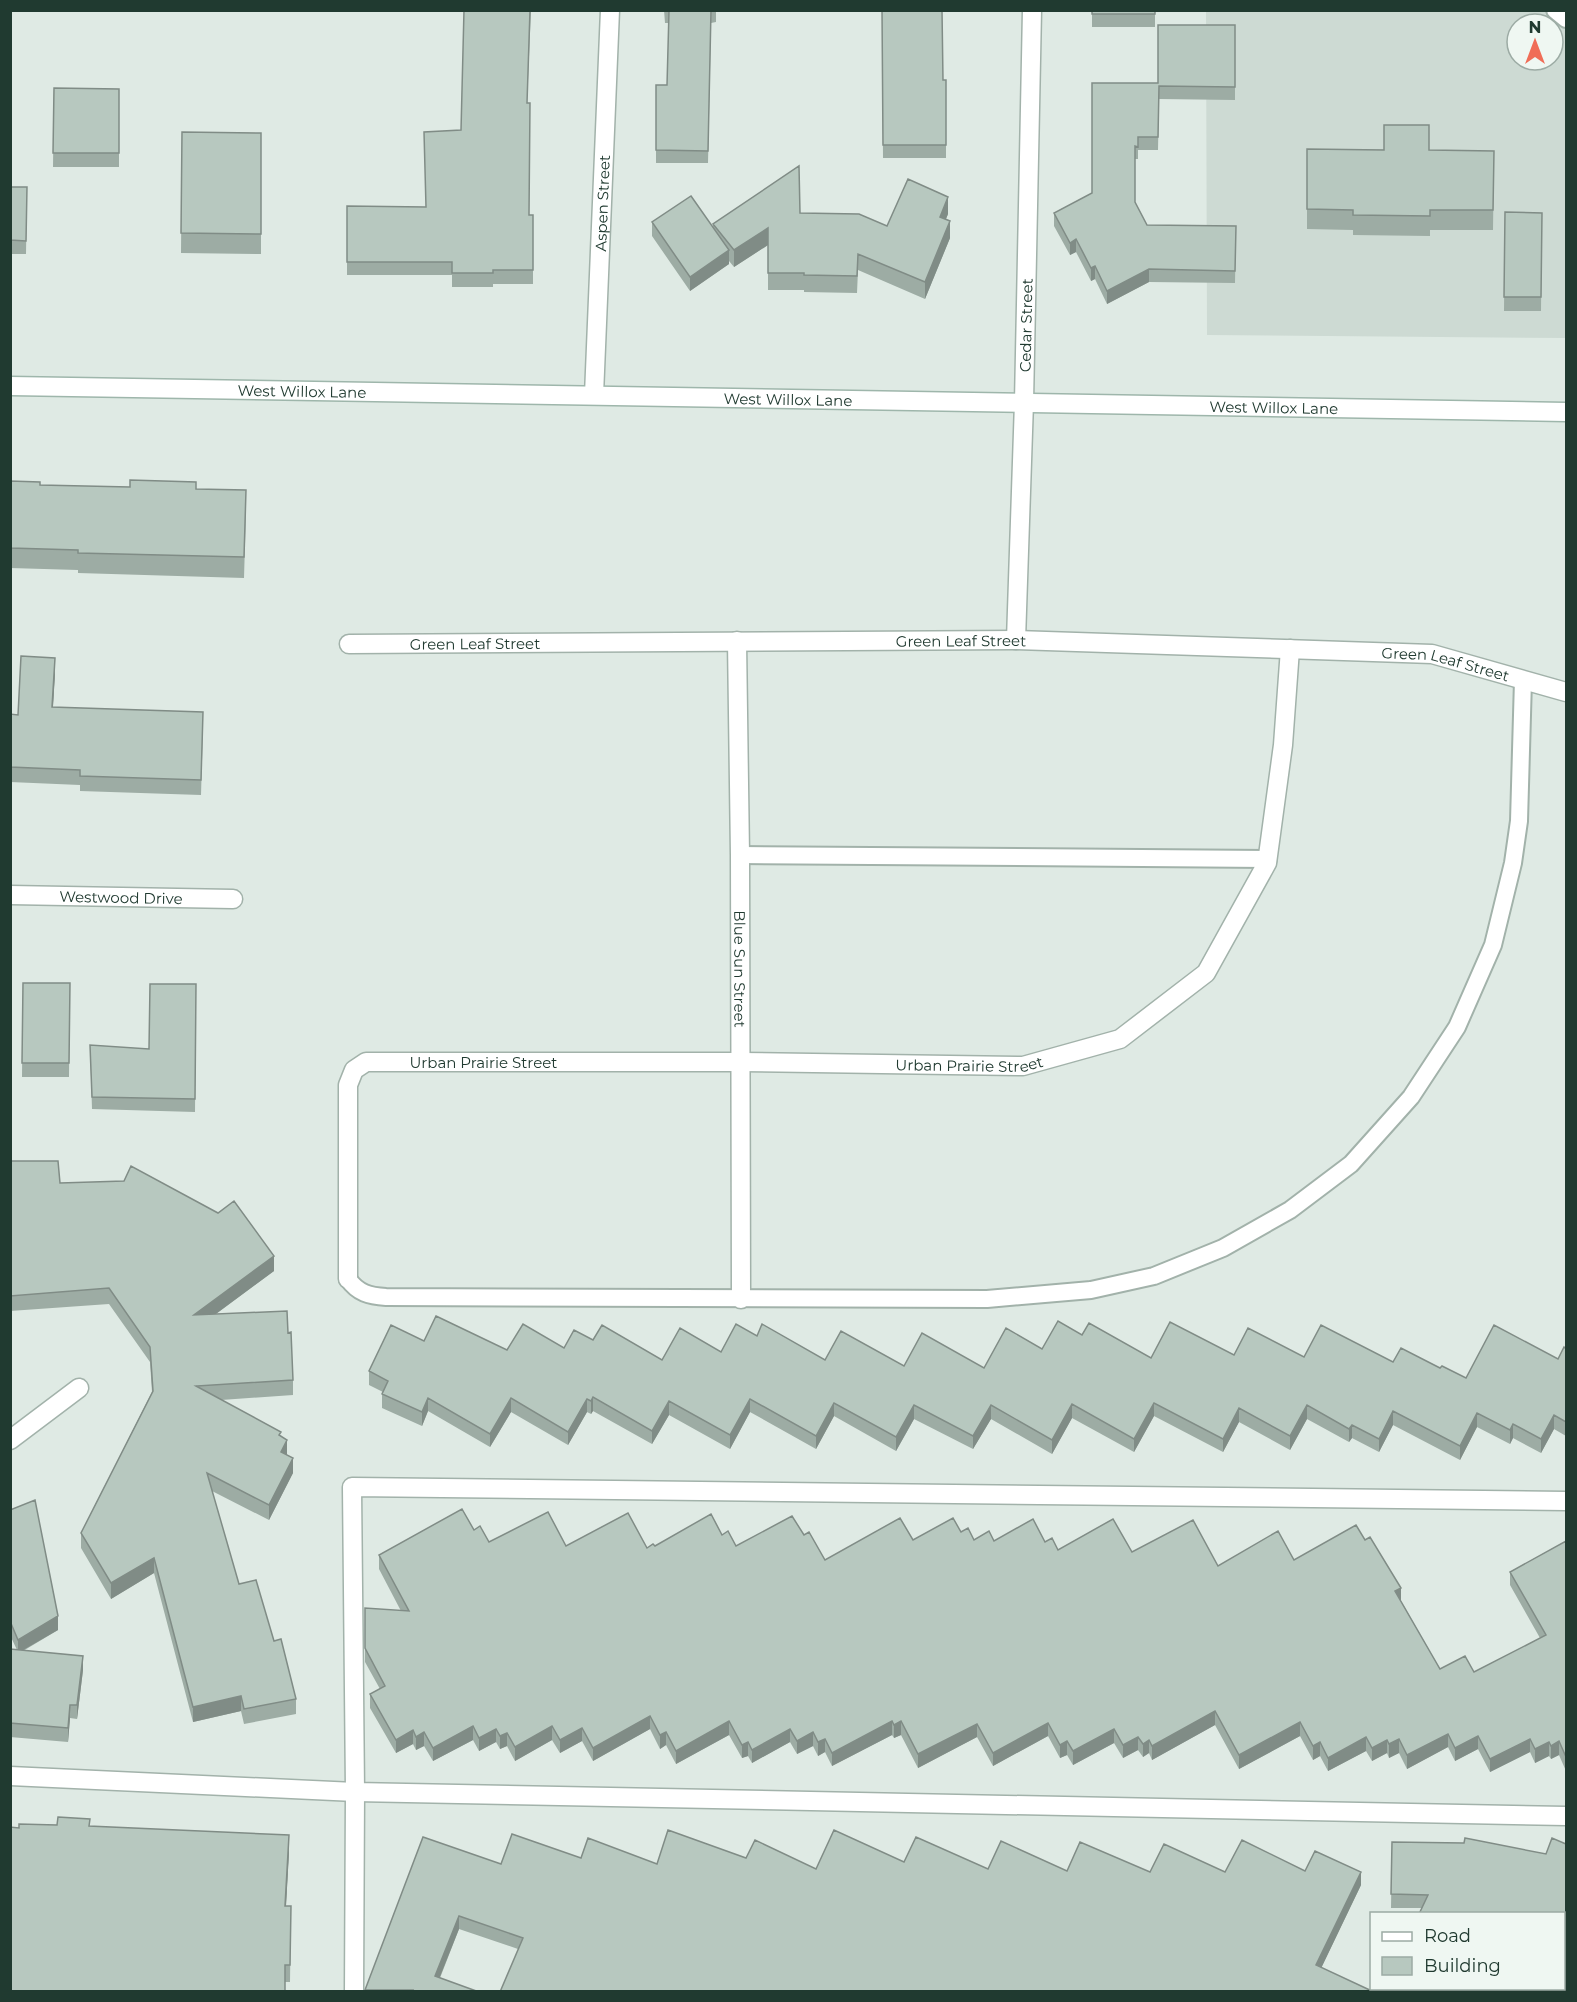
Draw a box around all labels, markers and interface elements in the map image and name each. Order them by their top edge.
north arrow [1505,12,1565,72]
text: N [1529,18,1541,37]
street label: Aspen Street [590,154,613,252]
street label: Cedar Street [1015,278,1036,372]
street label: West Willox Lane [237,380,367,401]
street label: West Willox Lane [723,388,852,410]
street label: West Willox Lane [1209,397,1338,418]
street label: Green Leaf Street [896,630,1027,650]
street label: Green Leaf Street [410,633,540,653]
street label: Green Leaf Street [1381,643,1512,685]
street label: Westwood Drive [59,886,183,908]
street label: Blue Sun Street [731,910,750,1028]
street label: Urban Prairie Street [895,1051,1045,1076]
street label: Urban Prairie Street [409,1053,557,1072]
legend [1370,1912,1565,1990]
text: Road [1424,1925,1471,1947]
text: Building [1424,1955,1501,1977]

